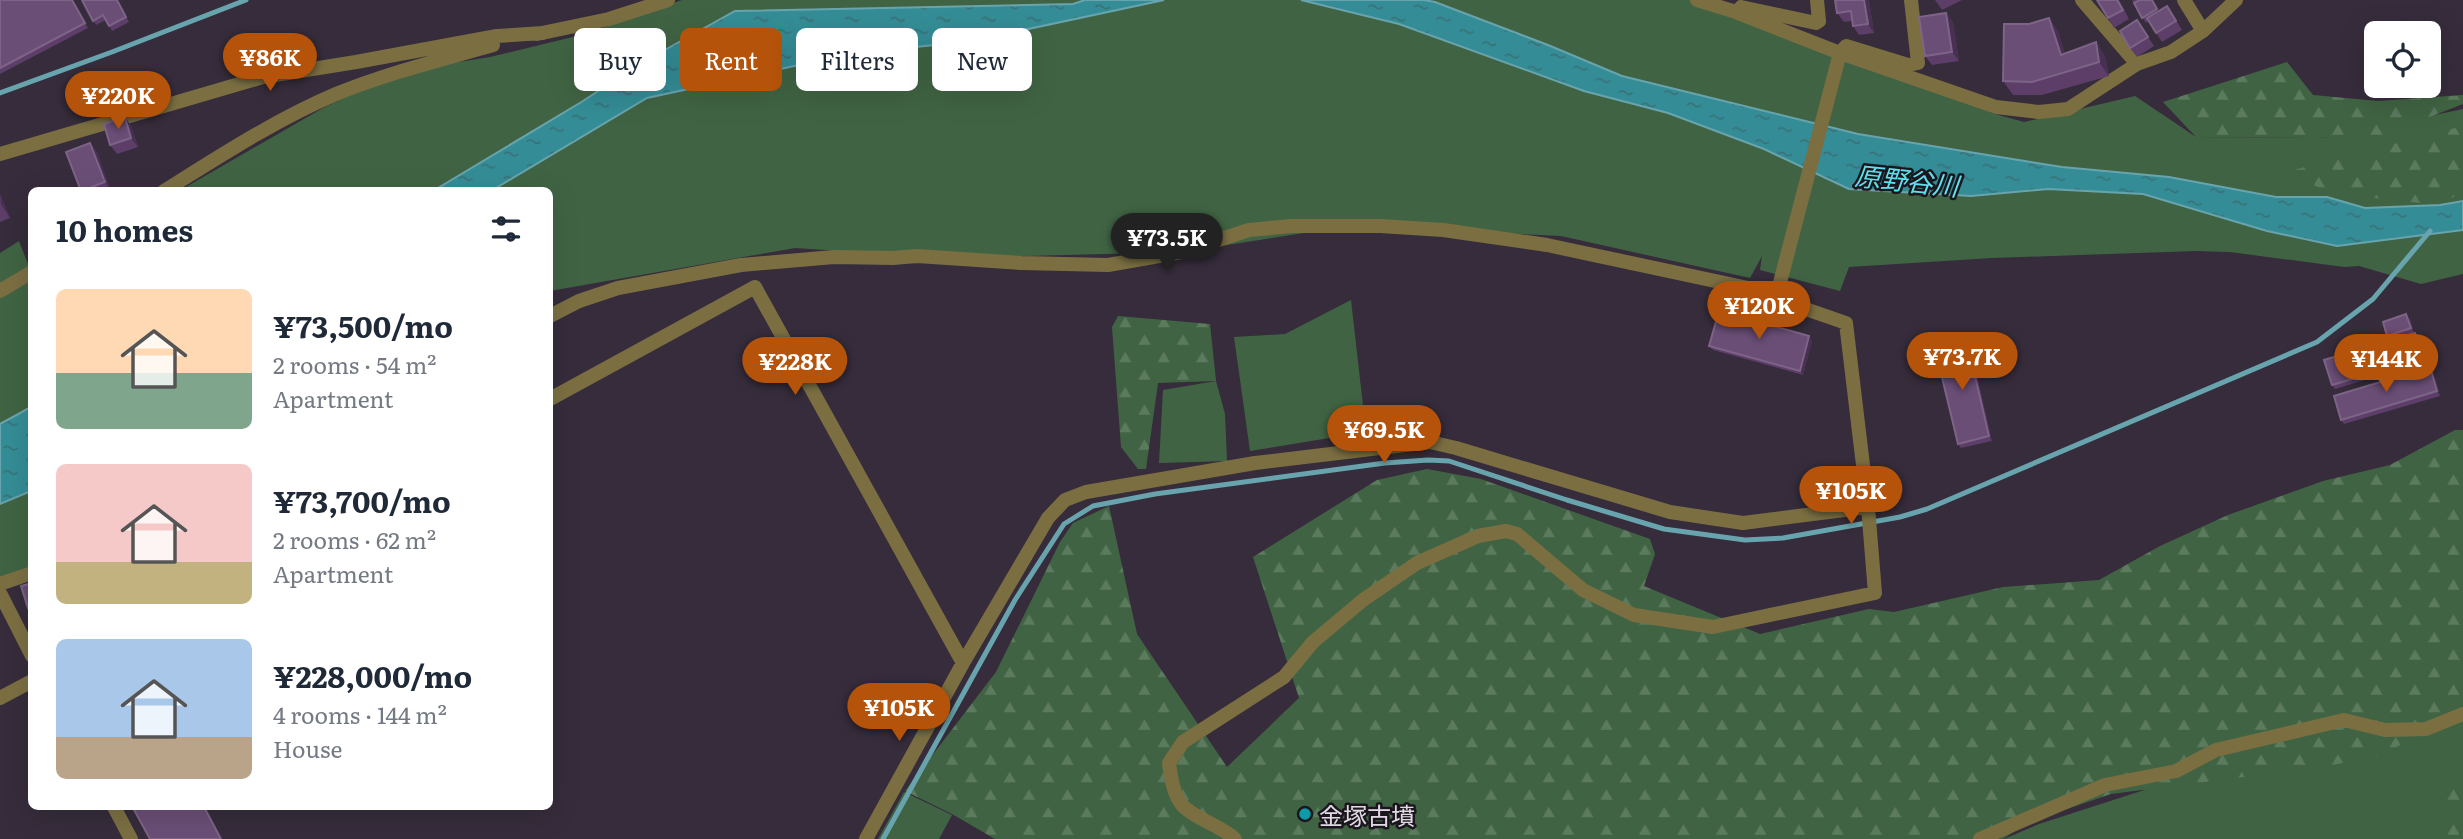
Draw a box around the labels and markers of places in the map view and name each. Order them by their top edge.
pin: ¥86K [229,34,311,93]
pin: ¥220K [69,72,167,131]
pin: ¥73.5K [1110,214,1224,273]
pin: ¥120K [1710,282,1808,341]
pin: ¥73.7K [1905,332,2019,392]
pin: ¥144K [2337,334,2435,394]
pin: ¥228K [746,338,844,397]
pin: ¥69.5K [1327,406,1441,465]
pin: ¥105K [1802,466,1900,526]
pin: ¥105K [850,684,948,743]
place label: 金塚古墳 [1319,797,1415,832]
marker: 金塚古墳 [1297,806,1313,822]

